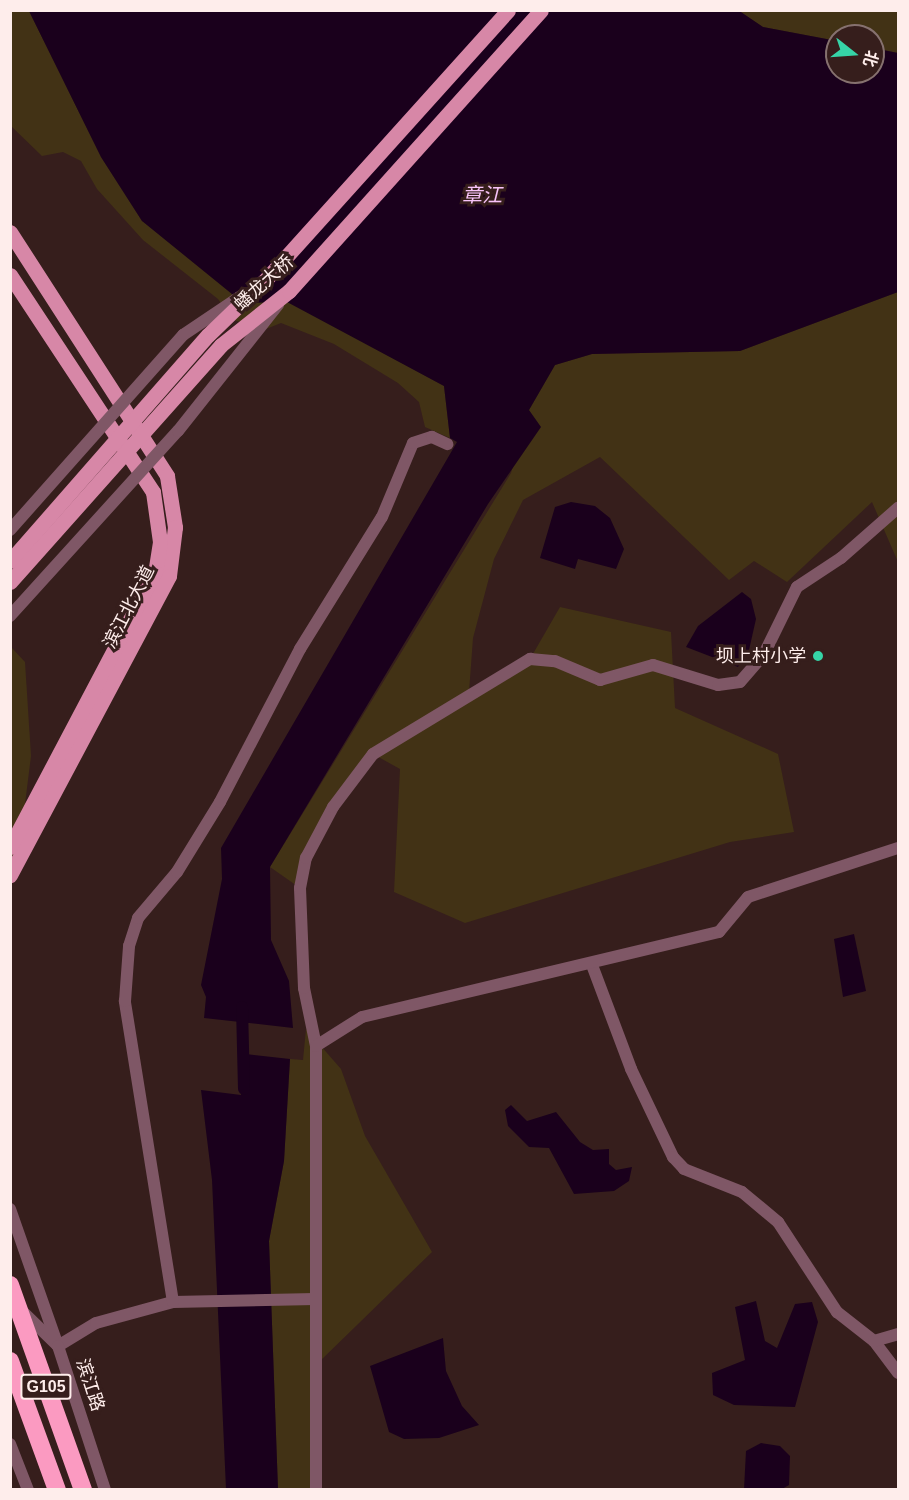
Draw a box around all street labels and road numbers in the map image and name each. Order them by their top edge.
street label: 蟠龙大桥 [230,251,298,315]
street label: 滨江北大道 [99,562,159,652]
street label: 滨江路 [71,1356,109,1414]
road number: G105 [19,1374,73,1400]

